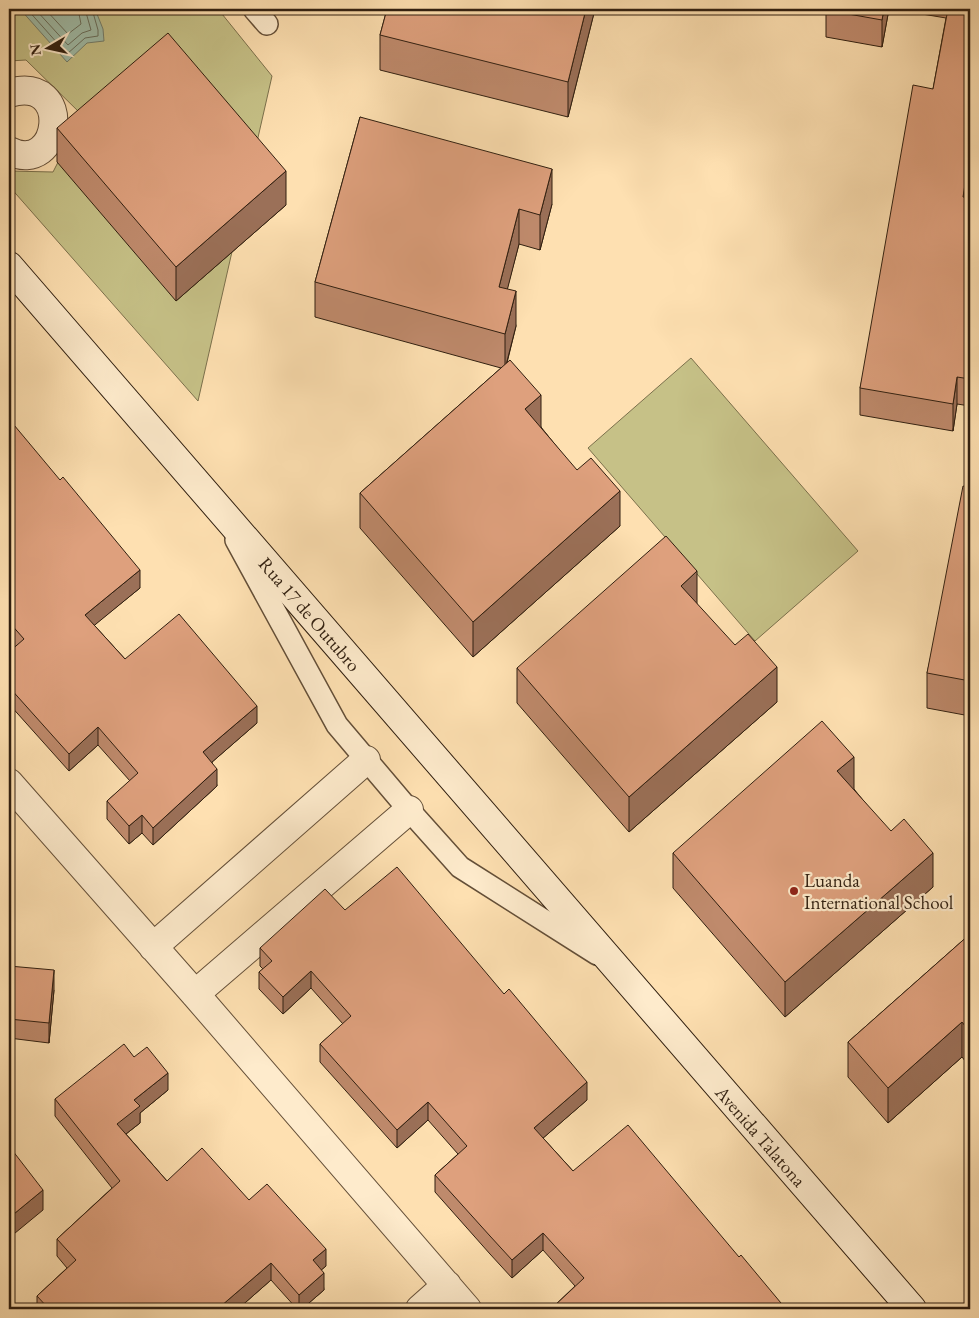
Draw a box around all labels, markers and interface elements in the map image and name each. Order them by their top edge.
north arrow [22,22,72,72]
text: N [25,42,45,57]
street label: Rua 17 de Outubro [253,552,366,677]
place label: Luanda International School [804,868,954,915]
marker: Luanda International School [788,885,800,897]
street label: Avenida Talatona [709,1080,812,1192]

